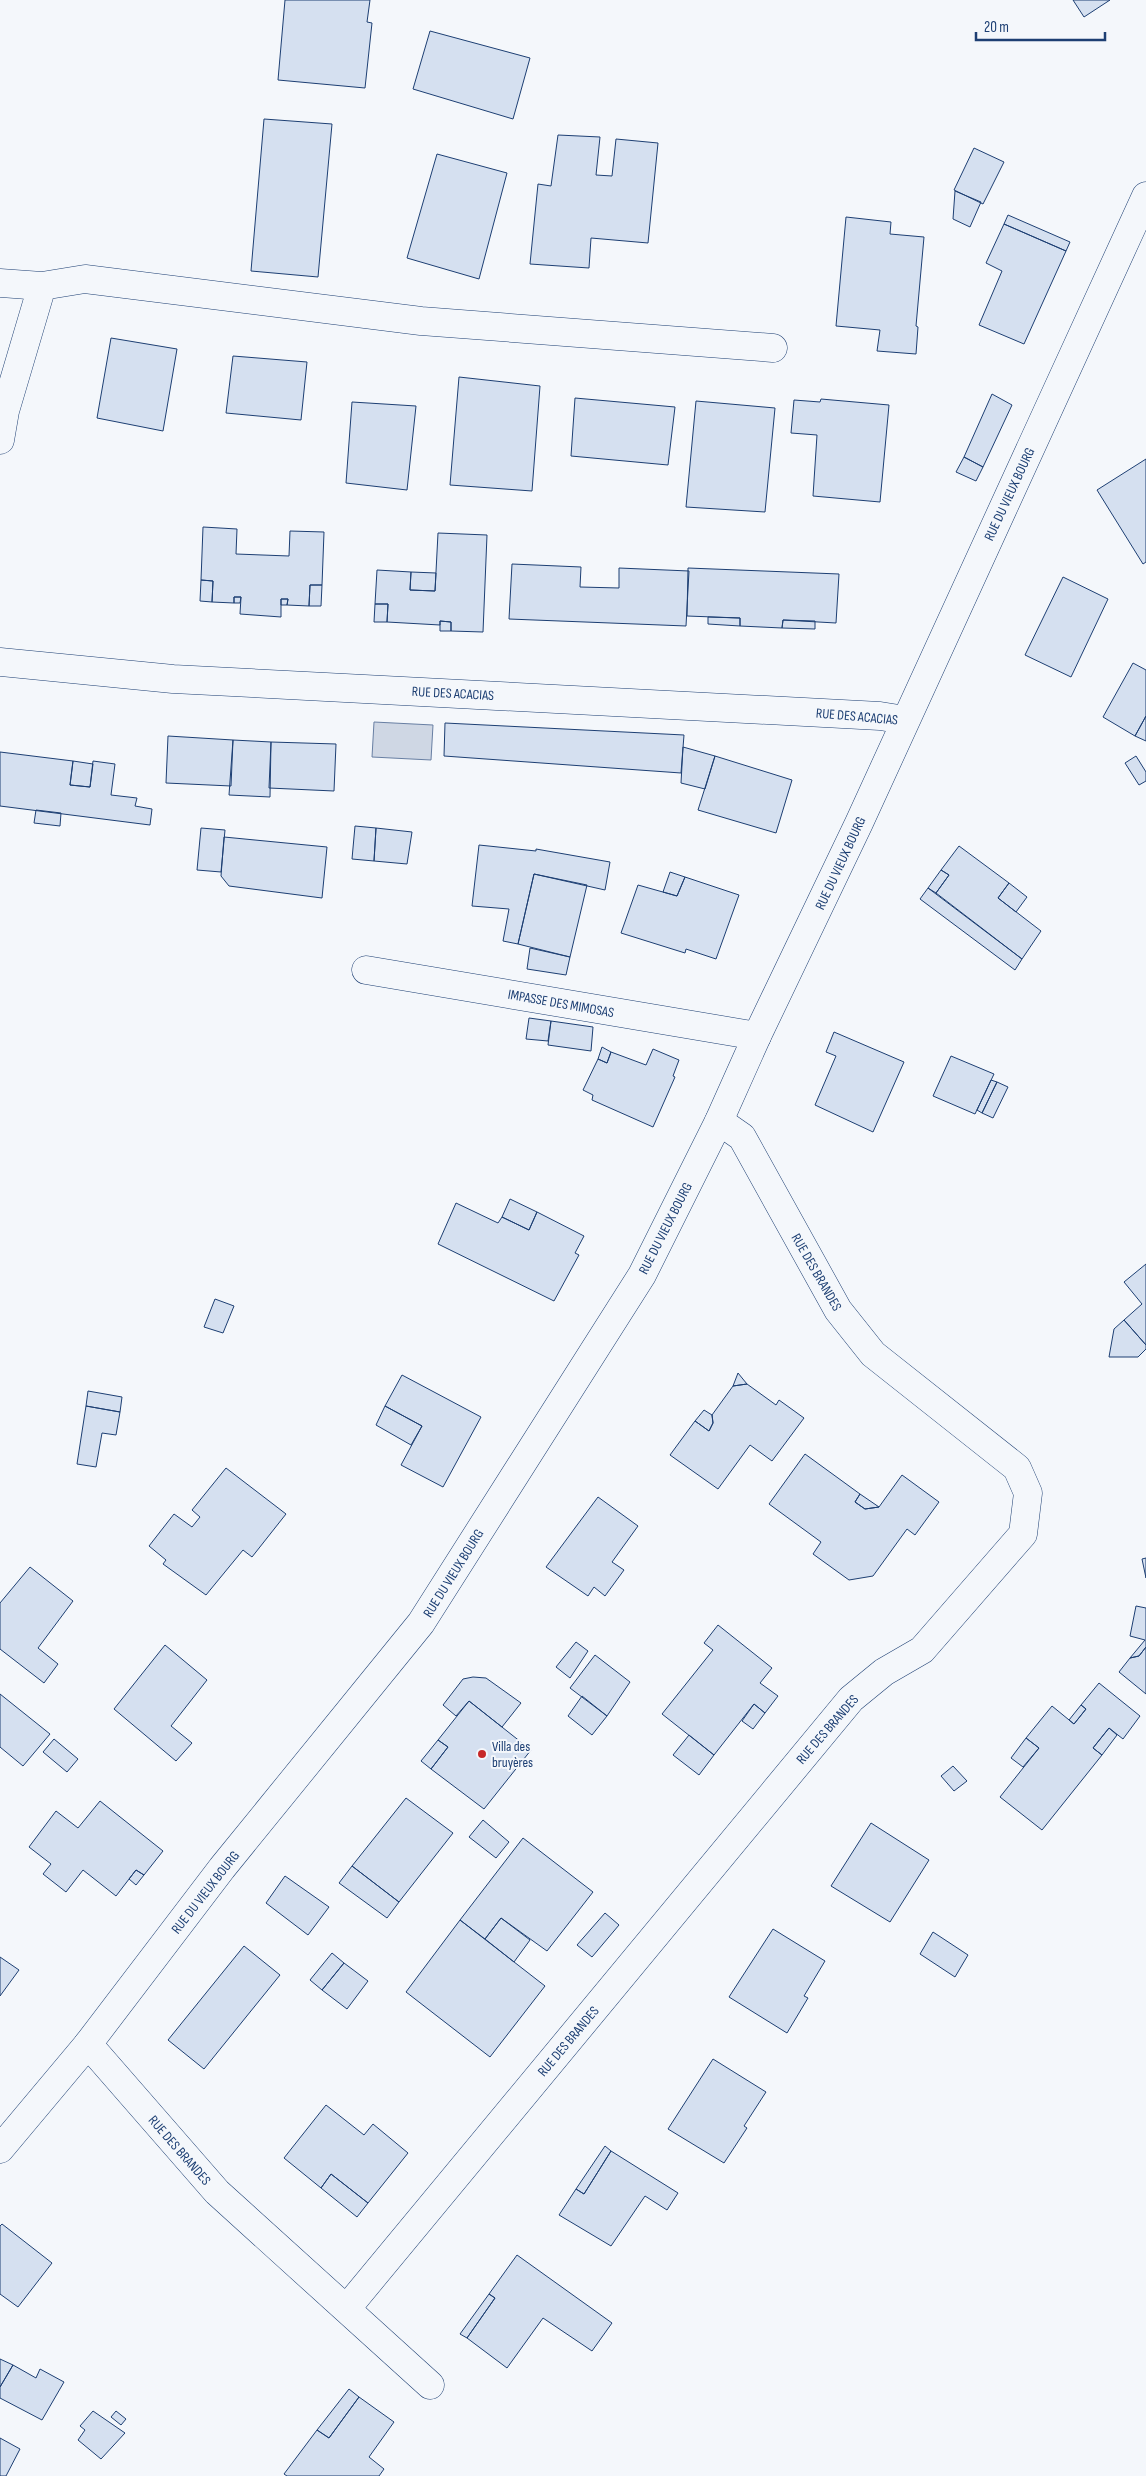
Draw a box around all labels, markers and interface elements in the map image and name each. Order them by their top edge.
scale bar [976,10,1105,42]
text: 20 m [984,18,1009,37]
street label: RUE DU VIEUX BOURG [980,445,1038,543]
street label: RUE DES ACACIAS [411,683,495,704]
street label: RUE DES ACACIAS [815,704,899,729]
street label: RUE DU VIEUX BOURG [811,814,869,912]
street label: IMPASSE DES MIMOSAS [506,986,615,1021]
street label: RUE DU VIEUX BOURG [635,1179,696,1277]
street label: RUE DES BRANDES [788,1231,846,1314]
street label: RUE DU VIEUX BOURG [420,1526,487,1621]
street label: RUE DES BRANDES [793,1691,862,1768]
place label: Villa des bruyères [492,1738,533,1771]
marker: Villa des bruyères [476,1748,488,1760]
street label: RUE DU VIEUX BOURG [168,1847,243,1937]
street label: RUE DES BRANDES [534,2003,603,2080]
street label: RUE DES BRANDES [145,2112,214,2189]

